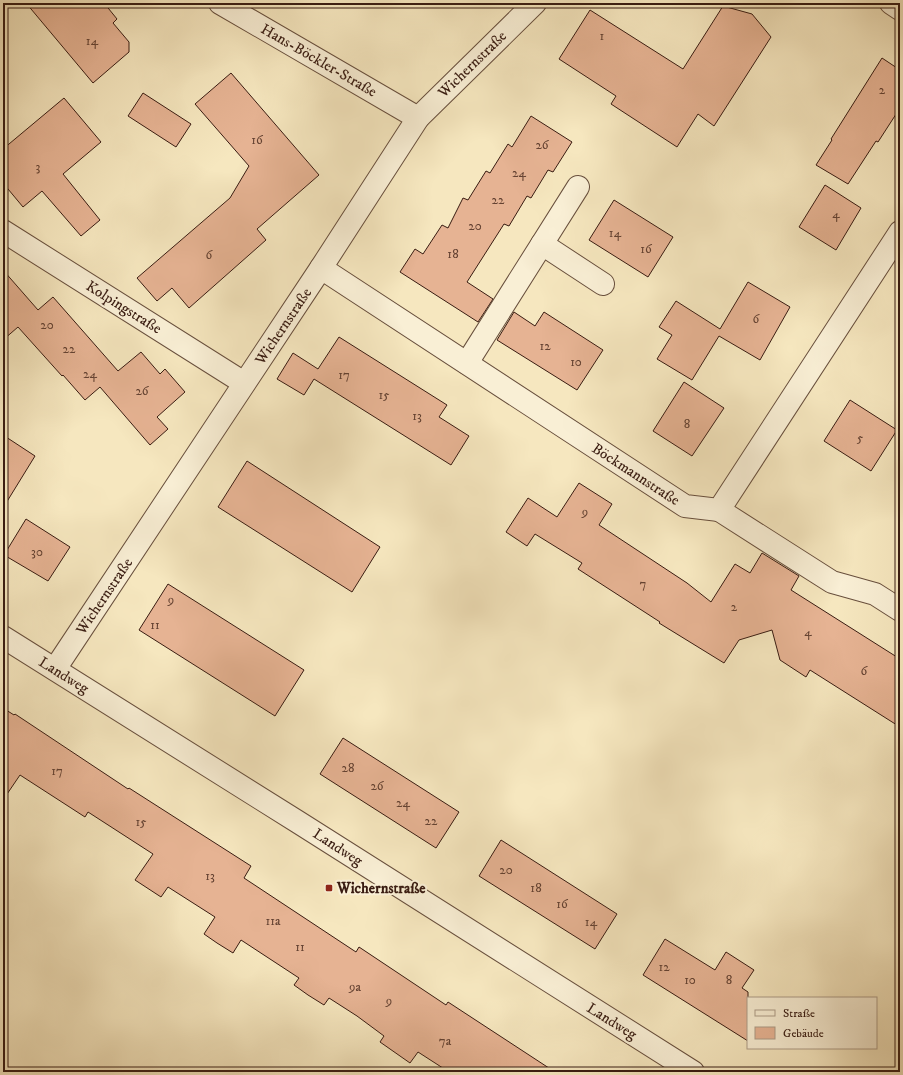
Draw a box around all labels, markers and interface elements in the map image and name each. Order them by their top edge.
street label: Hans-Böckler-Straße [257,19,380,101]
street label: Wichernstraße [433,27,511,103]
house number: 1 [600,28,605,44]
house number: 14 [86,33,99,49]
house number: 2 [879,82,886,98]
house number: 16 [251,132,264,148]
house number: 26 [535,137,550,153]
house number: 3 [36,159,41,175]
house number: 24 [512,165,526,181]
house number: 22 [492,192,505,208]
house number: 4 [832,206,840,222]
house number: 20 [468,218,482,234]
house number: 14 [609,225,622,241]
house number: 16 [640,241,653,257]
house number: 18 [447,246,459,262]
house number: 6 [206,247,214,263]
street label: Kolpingstraße [82,277,165,338]
street label: Wichernstraße [250,284,316,369]
house number: 6 [753,311,761,327]
house number: 20 [40,317,54,333]
house number: 12 [539,338,551,354]
house number: 22 [63,341,76,357]
house number: 10 [570,354,582,370]
house number: 24 [83,366,97,382]
house number: 17 [338,367,350,383]
house number: 26 [135,383,150,399]
house number: 15 [378,387,390,403]
house number: 13 [412,408,422,424]
house number: 8 [684,416,690,432]
house number: 5 [857,430,864,446]
street label: Böckmannstraße [588,439,683,510]
house number: 9 [581,504,588,520]
house number: 30 [31,544,43,560]
street label: Wichernstraße [71,554,137,639]
house number: 7 [640,576,647,592]
house number: 9 [167,592,174,608]
house number: 2 [731,599,738,615]
house number: 11 [150,617,160,633]
house number: 4 [804,624,812,640]
street label: Landweg [35,653,93,699]
house number: 6 [861,663,869,679]
house number: 28 [342,760,354,776]
house number: 17 [51,763,63,779]
house number: 26 [370,778,385,794]
house number: 24 [396,795,410,811]
house number: 22 [425,813,438,829]
house number: 15 [135,814,147,830]
street label: Landweg [309,824,367,871]
house number: 20 [499,862,513,878]
house number: 13 [205,868,215,884]
place label: Wichernstraße [336,879,426,898]
house number: 18 [530,880,542,896]
marker: Wichernstraße [324,883,334,893]
house number: 16 [556,896,569,912]
house number: 11a [265,913,281,929]
house number: 14 [585,914,598,930]
house number: 11 [295,939,305,955]
house number: 12 [658,959,670,975]
house number: 10 [684,972,696,988]
house number: 8 [726,972,732,988]
house number: 9a [348,979,361,995]
house number: 9 [385,993,392,1009]
legend [747,997,877,1049]
street label: Landweg [583,999,641,1045]
text: Straße [783,1006,815,1021]
text: Gebäude [783,1026,824,1041]
house number: 7a [439,1033,452,1049]

